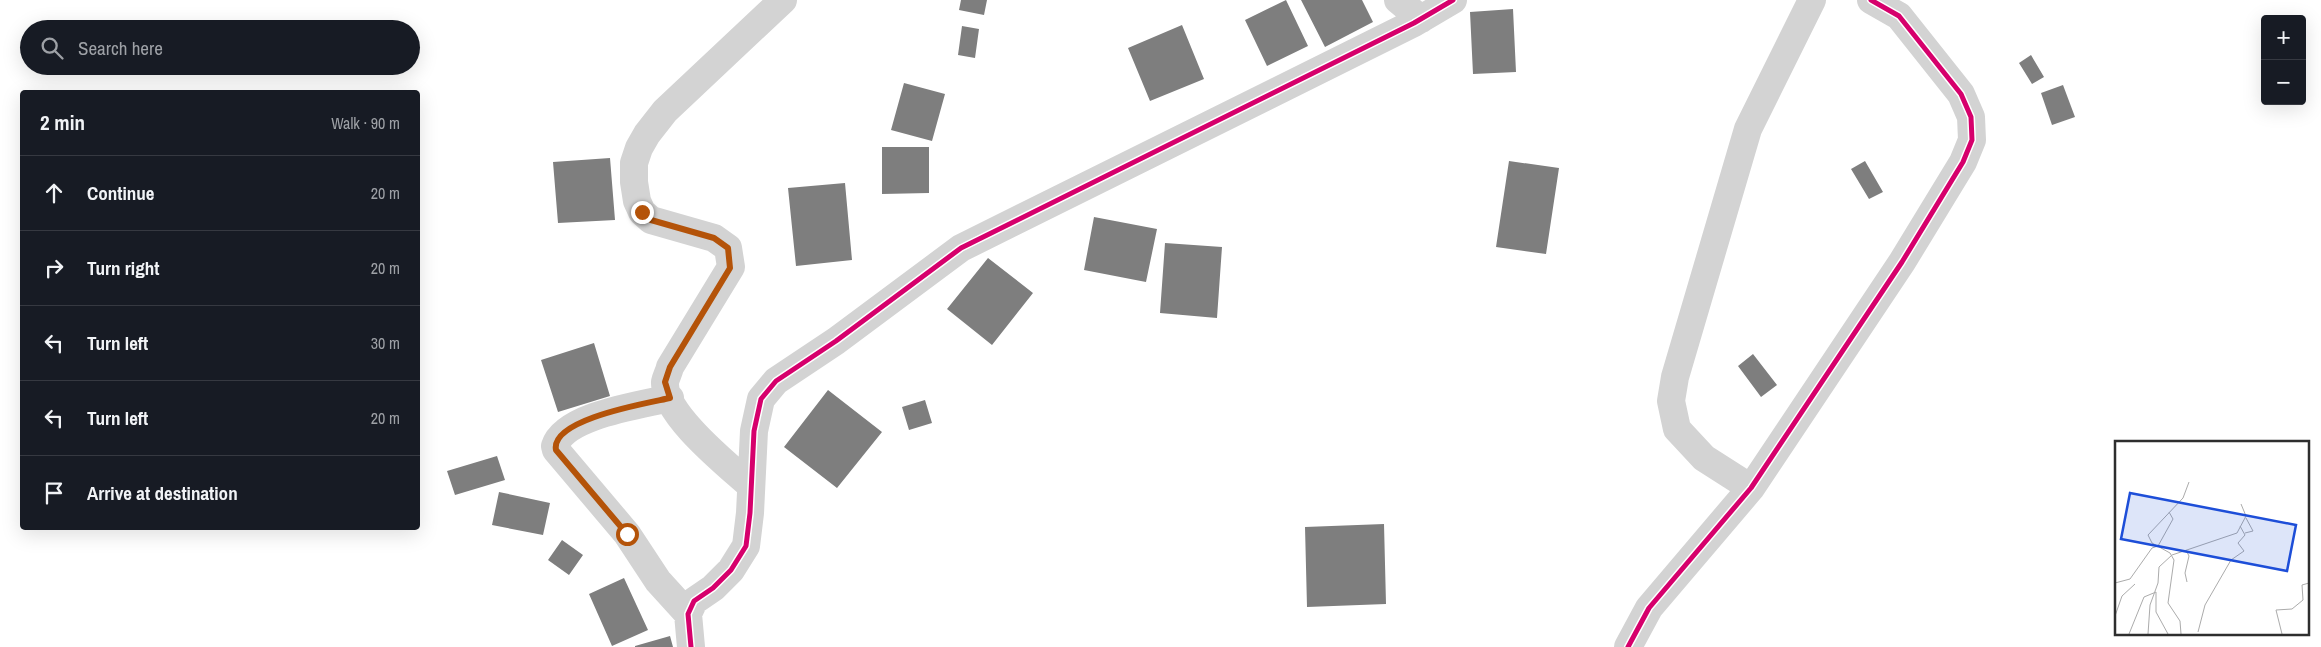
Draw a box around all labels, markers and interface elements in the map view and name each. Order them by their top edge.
map controls [2261,15,2306,105]
button: + [2261,15,2306,60]
search box [20,20,420,75]
icon: search [38,34,66,62]
text: Search here [78,35,163,61]
button: − [2261,60,2306,105]
text: 2 min [40,108,85,137]
text: Walk · 90 m [331,112,400,134]
icon: ahead [40,179,68,207]
text: Continue [87,180,155,206]
text: 20 m [371,182,400,204]
route end [631,201,654,224]
icon: right [40,254,68,282]
text: Turn right [87,255,159,281]
text: 20 m [371,257,400,279]
icon: left [40,329,68,357]
text: Turn left [87,330,148,356]
text: 30 m [371,332,400,354]
icon: left [40,404,68,432]
text: Turn left [87,405,148,431]
text: 20 m [371,407,400,429]
inset map [2115,441,2308,634]
icon: arrive [40,479,68,507]
text: Arrive at destination [87,480,238,506]
route start [616,523,639,546]

